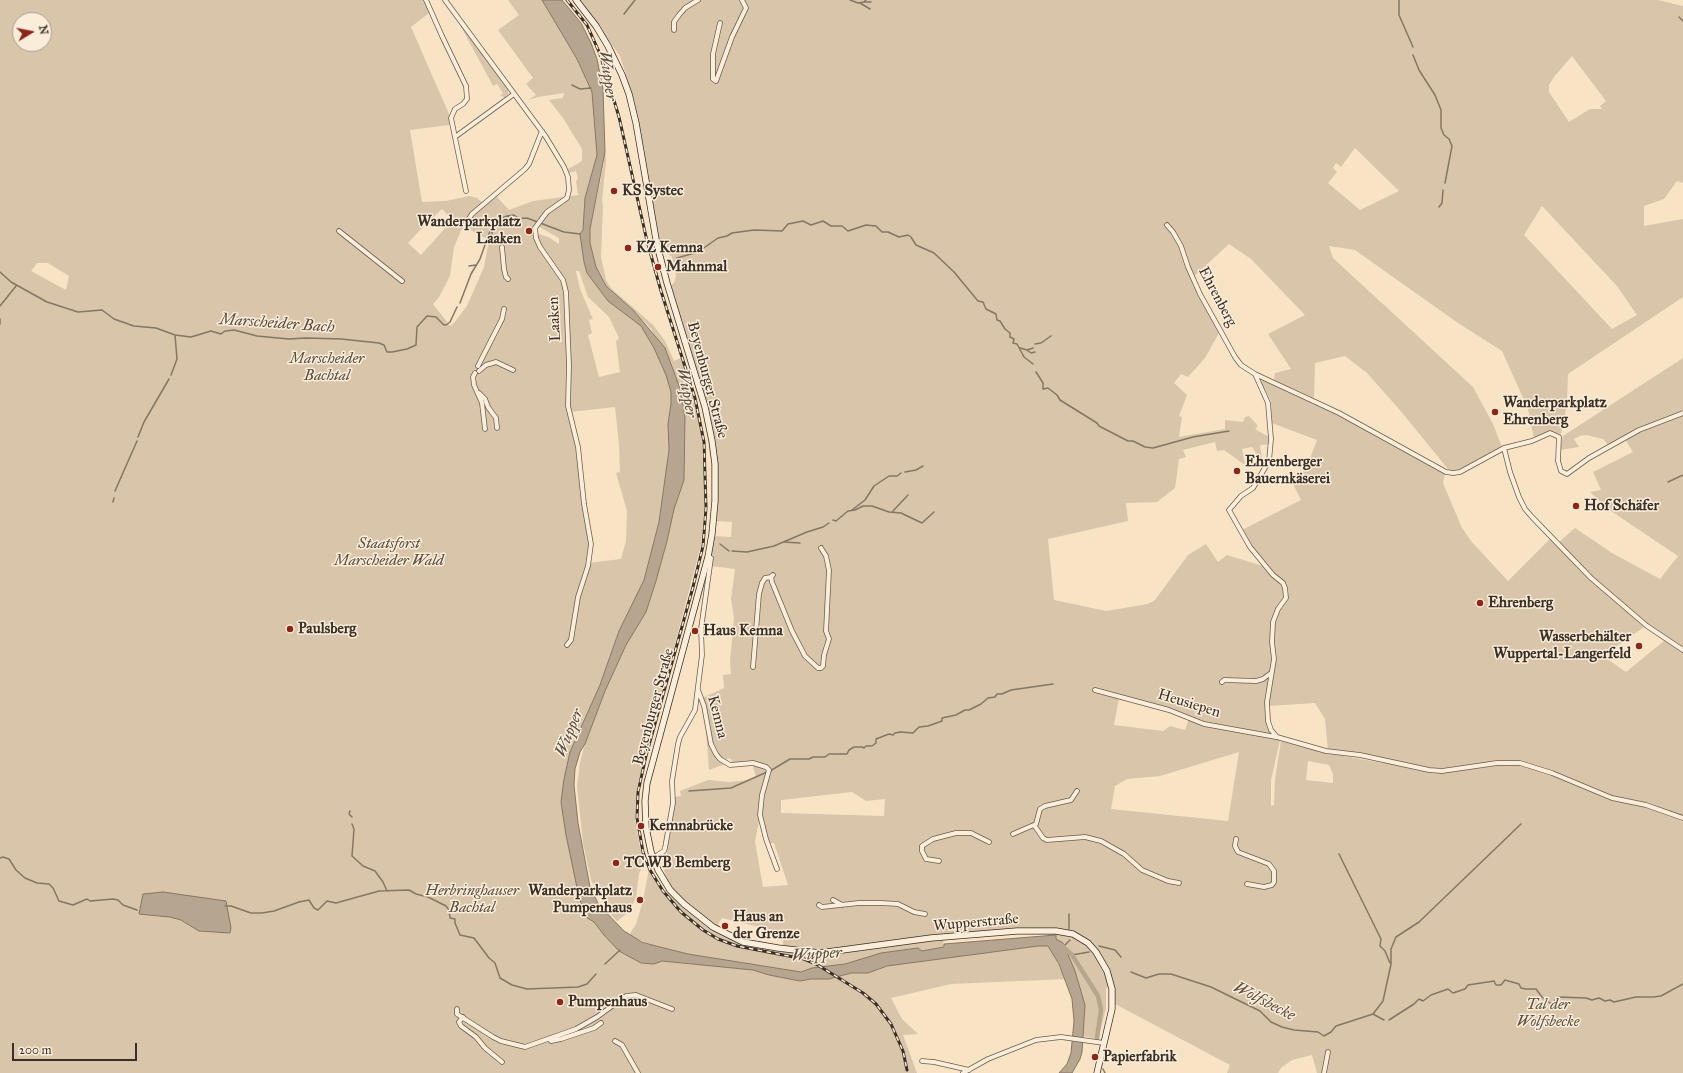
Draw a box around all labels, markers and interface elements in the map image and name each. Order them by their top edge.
north arrow [12,12,52,52]
text: N [36,24,51,36]
water label: Wupper [594,50,620,102]
place label: KS Systec [622,182,683,200]
marker: KS Systec [609,186,619,196]
place label: Wanderparkplatz Laaken [417,213,521,248]
marker: Wanderparkplatz Laaken [524,226,534,236]
place label: KZ Kemna [636,239,703,257]
marker: KZ Kemna [623,243,633,253]
place label: Mahnmal [666,258,727,276]
marker: Mahnmal [653,262,663,272]
street label: Ehrenberg [1194,264,1240,330]
street label: Laaken [545,296,565,342]
water label: Marscheider Bach [219,310,335,338]
street label: Beyenburger Straße [683,320,731,440]
park label: Marscheider Bachtal [290,350,364,385]
water label: Wupper [672,367,700,419]
place label: Wanderparkplatz Ehrenberg [1503,394,1607,429]
marker: Wanderparkplatz Ehrenberg [1490,407,1500,417]
place label: Ehrenberger Bauernkäserei [1245,453,1330,488]
marker: Ehrenberger Bauernkäserei [1232,466,1242,476]
place label: Hof Schäfer [1584,497,1659,515]
marker: Hof Schäfer [1571,501,1581,511]
park label: Staatsforst Marscheider Wald [334,535,444,570]
place label: Ehrenberg [1488,594,1553,612]
marker: Ehrenberg [1475,598,1485,608]
place label: Paulsberg [298,620,356,638]
place label: Haus Kemna [703,622,783,640]
marker: Paulsberg [285,624,295,634]
marker: Haus Kemna [690,626,700,636]
place label: Wasserbehälter Wuppertal-Langerfeld [1493,628,1631,663]
marker: Wasserbehälter Wuppertal-Langerfeld [1634,641,1644,651]
street label: Beyenburger Straße [630,647,678,767]
street label: Heusiepen [1155,686,1223,722]
street label: Kemna [703,694,731,740]
water label: Wupper [552,706,588,760]
place label: Kemnabrücke [649,817,733,835]
marker: Kemnabrücke [636,821,646,831]
place label: TC WB Bemberg [624,854,730,872]
marker: TC WB Bemberg [611,858,621,868]
park label: Herbringhauser Bachtal [425,882,519,917]
place label: Wanderparkplatz Pumpenhaus [528,882,632,917]
marker: Wanderparkplatz Pumpenhaus [635,895,645,905]
place label: Haus an der Grenze [733,908,800,943]
street label: Wupperstraße [933,910,1019,936]
marker: Haus an der Grenze [720,921,730,931]
water label: Wupper [791,944,843,966]
water label: Wolfsbecke [1230,978,1298,1026]
place label: Pumpenhaus [568,993,647,1011]
park label: Tal der Wolfsbecke [1517,996,1579,1031]
marker: Pumpenhaus [555,997,565,1007]
scale bar [14,1035,139,1061]
text: 200 m [19,1043,52,1057]
place label: Papierfabrik [1103,1048,1176,1066]
marker: Papierfabrik [1090,1052,1100,1062]

